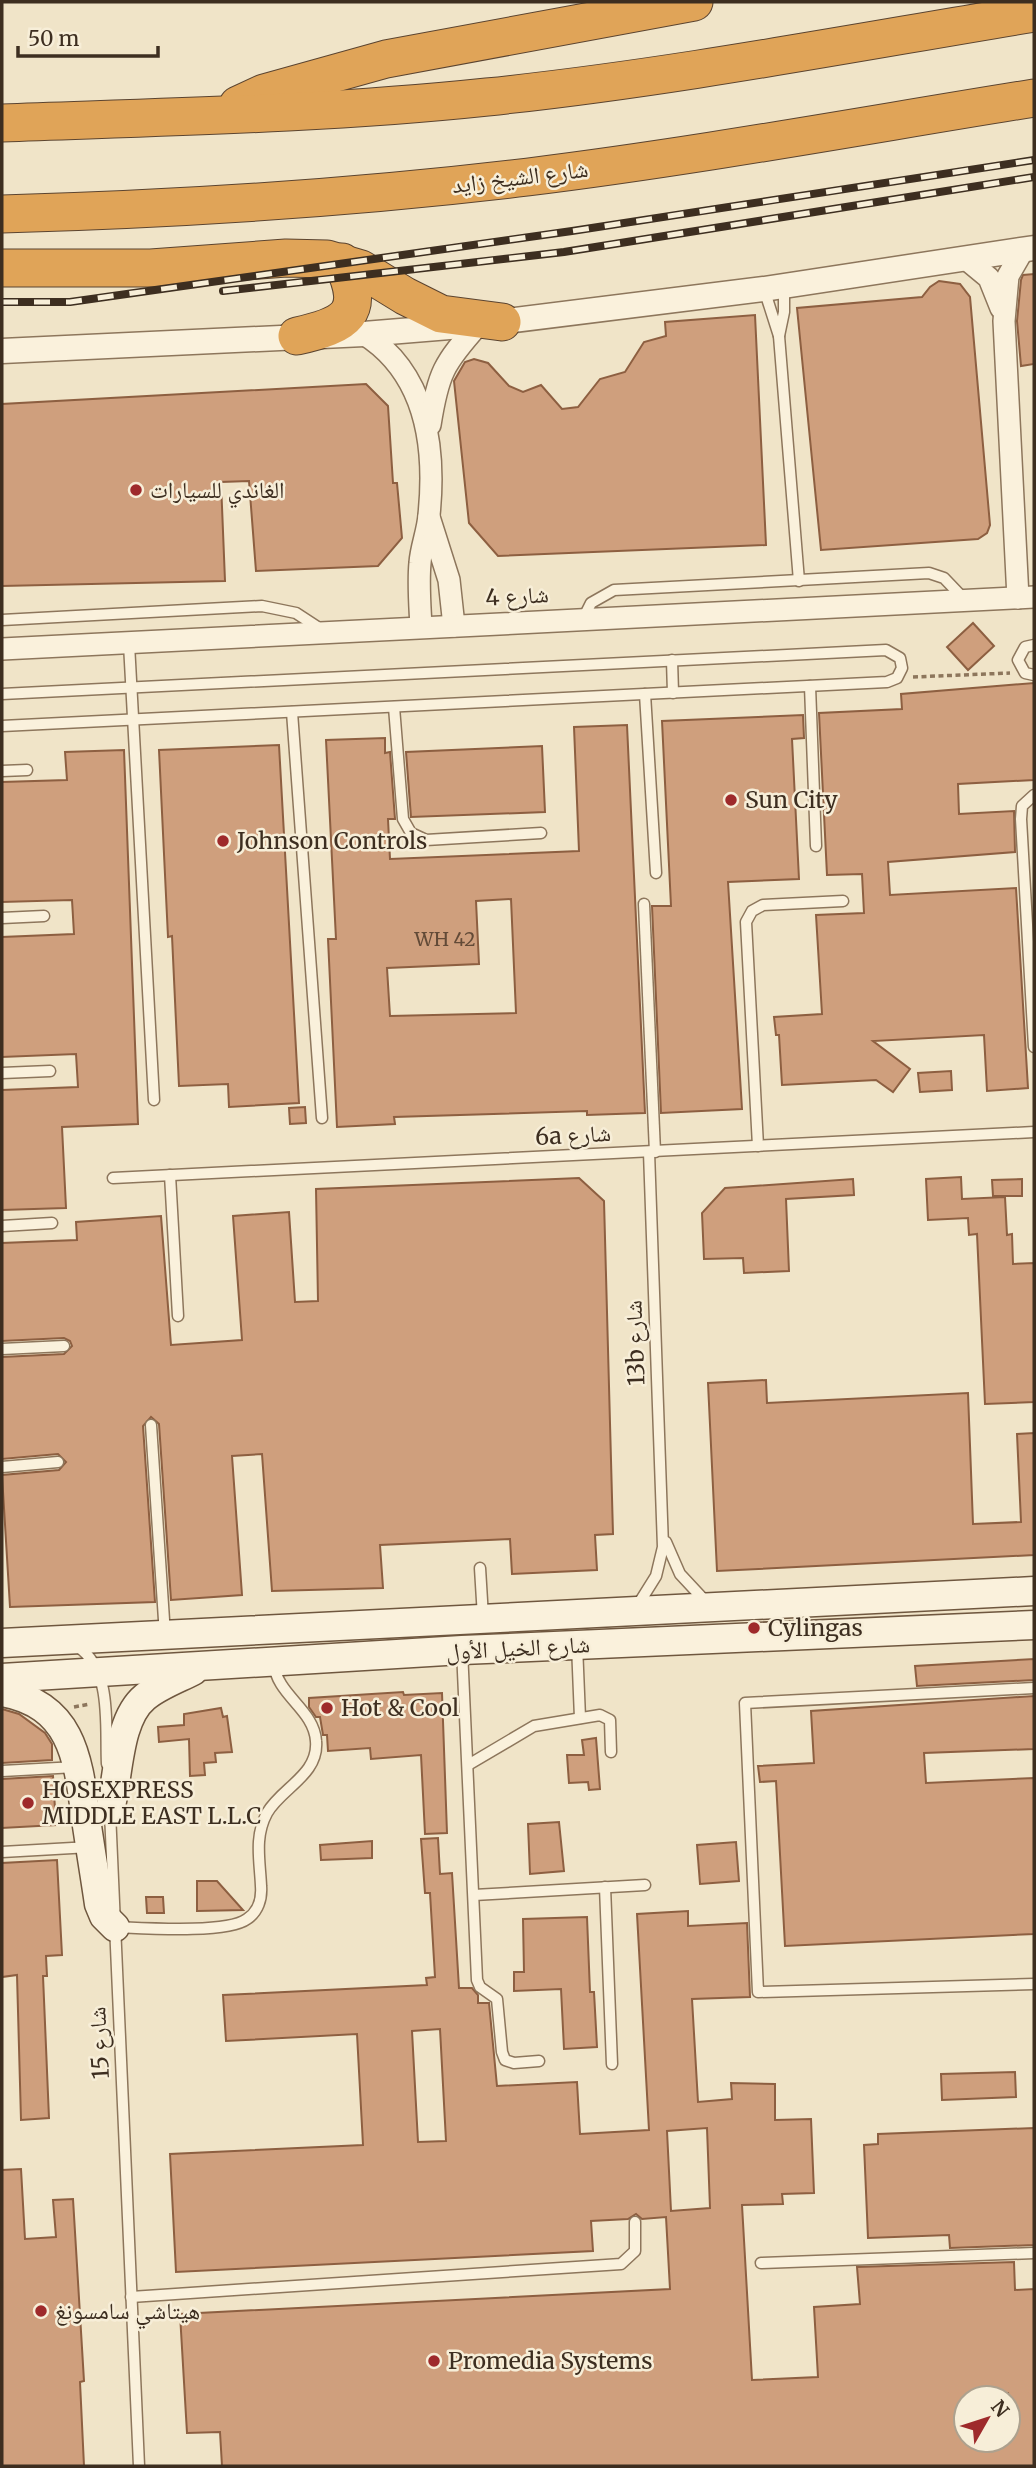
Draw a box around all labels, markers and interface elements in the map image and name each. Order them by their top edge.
scale bar [18,14,158,58]
text: 50 m [28,25,79,52]
street label: شارع الشيخ زايد [450,154,590,200]
place label: الغاندي للسيارات [150,475,285,509]
marker: الغاندي للسيارات [128,482,144,498]
street label: شارع 4 [485,579,549,613]
place label: Sun City [745,785,838,814]
marker: Sun City [723,792,739,808]
place label: Johnson Controls [236,826,427,855]
marker: Johnson Controls [215,833,231,849]
house number: WH 42 [413,927,476,951]
street label: 6a شارع [534,1118,612,1152]
street label: 13b شارع [619,1300,651,1386]
place label: Cylingas [768,1613,863,1642]
marker: Cylingas [746,1620,762,1636]
street label: شارع الخيل الأول [445,1629,591,1667]
place label: Hot & Cool [341,1693,459,1722]
marker: Hot & Cool [319,1700,335,1716]
place label: HOSEXPRESS MIDDLE EAST L.L.C [42,1775,261,1830]
marker: HOSEXPRESS MIDDLE EAST L.L.C [20,1795,36,1811]
street label: شارع 15 [82,2006,116,2080]
place label: هيتاشي سامسونغ [55,2296,200,2330]
marker: هيتاشي سامسونغ [33,2303,49,2319]
place label: Promedia Systems [448,2346,652,2375]
marker: Promedia Systems [426,2353,442,2369]
north arrow [952,2384,1022,2454]
text: N [986,2395,1014,2422]

